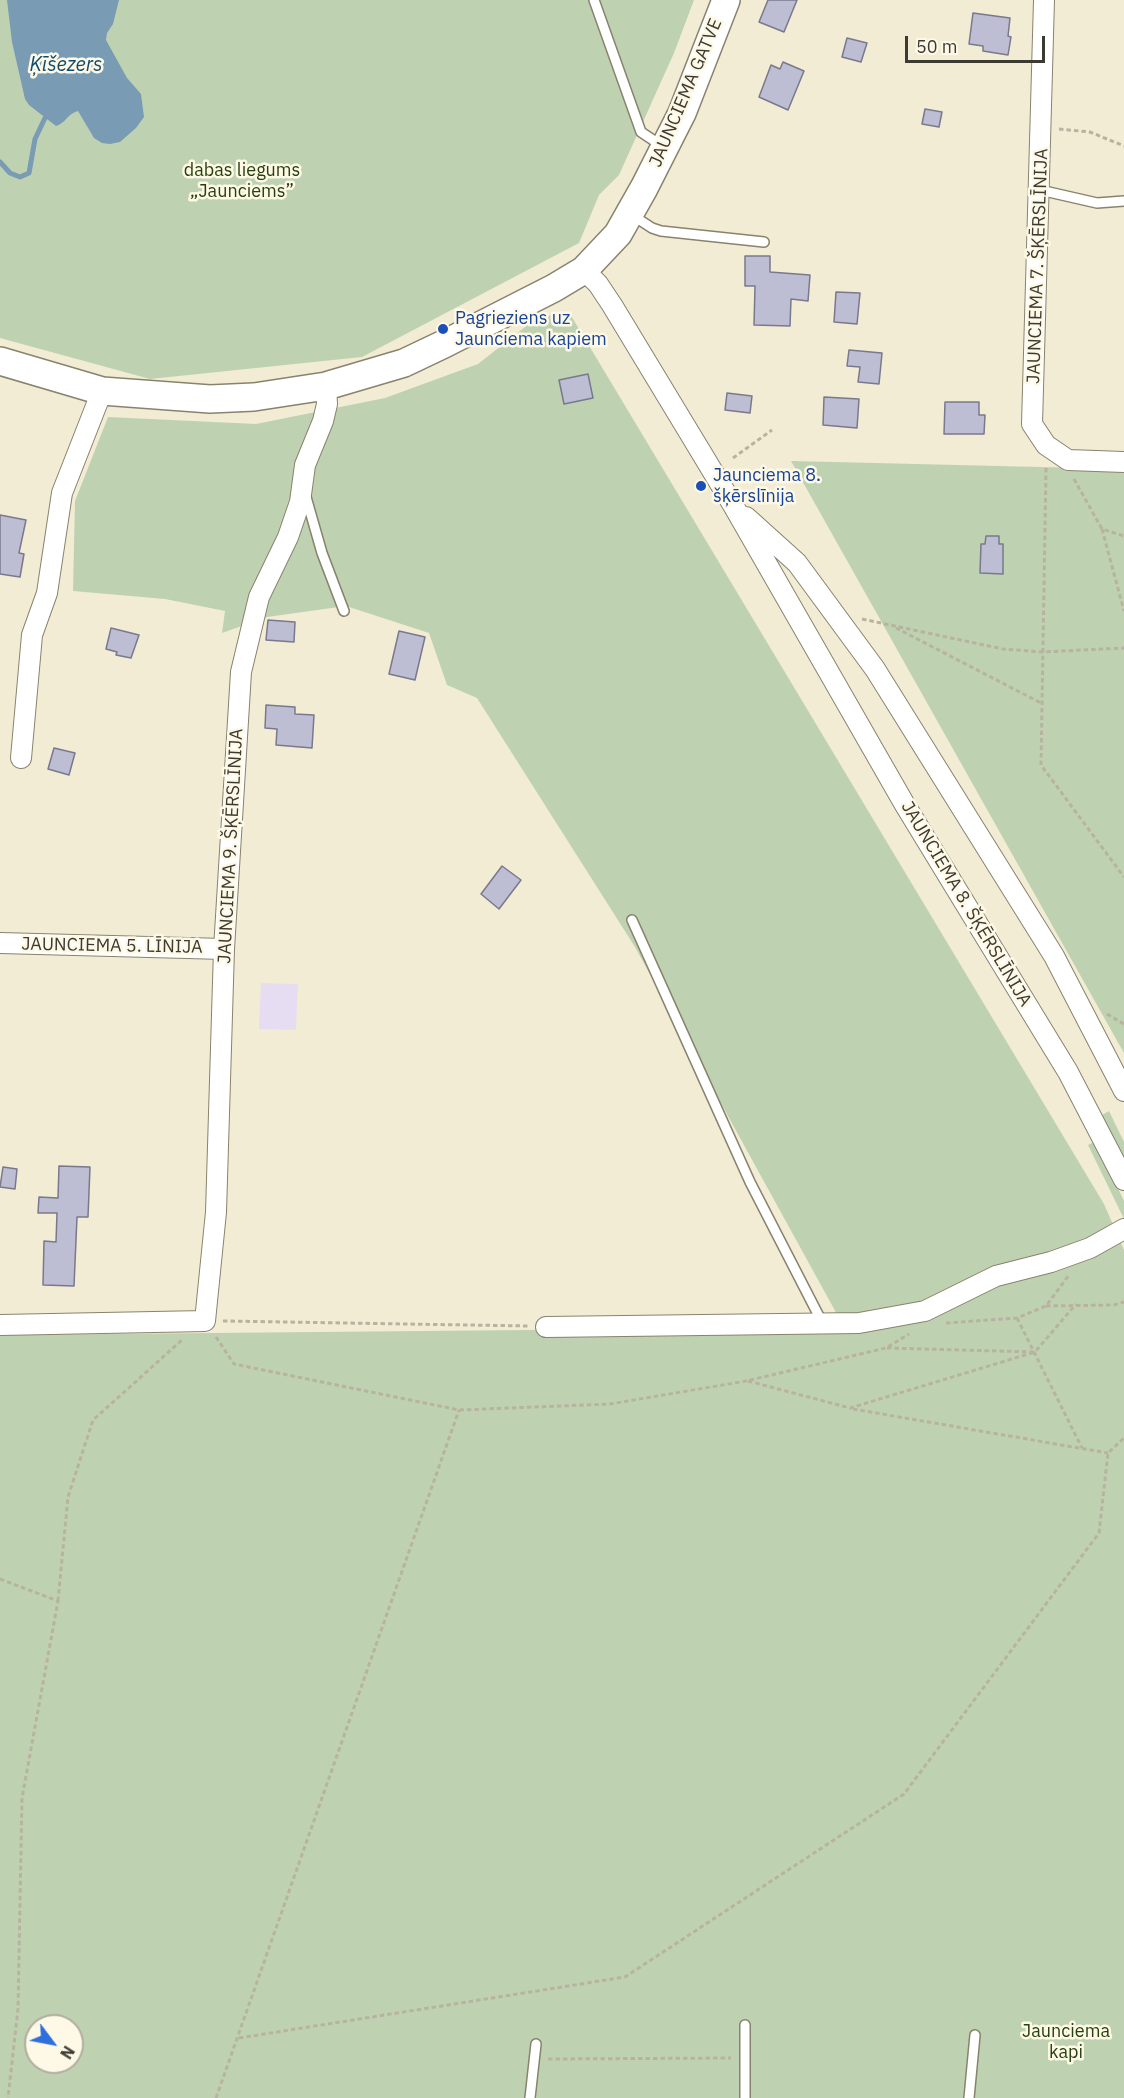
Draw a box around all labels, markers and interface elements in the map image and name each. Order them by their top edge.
street label: JAUNCIEMA GATVE [645,15,727,171]
scale bar [908,24,1048,62]
text: 50 m [916,35,958,58]
water label: Ķīšezers [30,53,102,77]
street label: JAUNCIEMA 7. ŠĶĒRSLĪNIJA [1023,148,1053,384]
park label: dabas liegums „Jaunciems” [184,160,300,202]
place label: Pagrieziens uz Jaunciema kapiem [455,308,607,350]
marker: Pagrieziens uz Jaunciema kapiem [436,322,450,336]
place label: Jaunciema 8. šķērslīnija [713,465,821,508]
marker: Jaunciema 8. šķērslīnija [694,479,708,493]
street label: JAUNCIEMA 9. ŠĶĒRSLĪNIJA [214,728,248,964]
street label: JAUNCIEMA 8. ŠĶĒRSLĪNIJA [896,797,1036,1011]
street label: JAUNCIEMA 5. LĪNIJA [21,934,203,958]
north arrow [24,2014,84,2074]
park label: Jaunciema kapi [1022,2021,1110,2064]
text: N [56,2042,79,2063]

